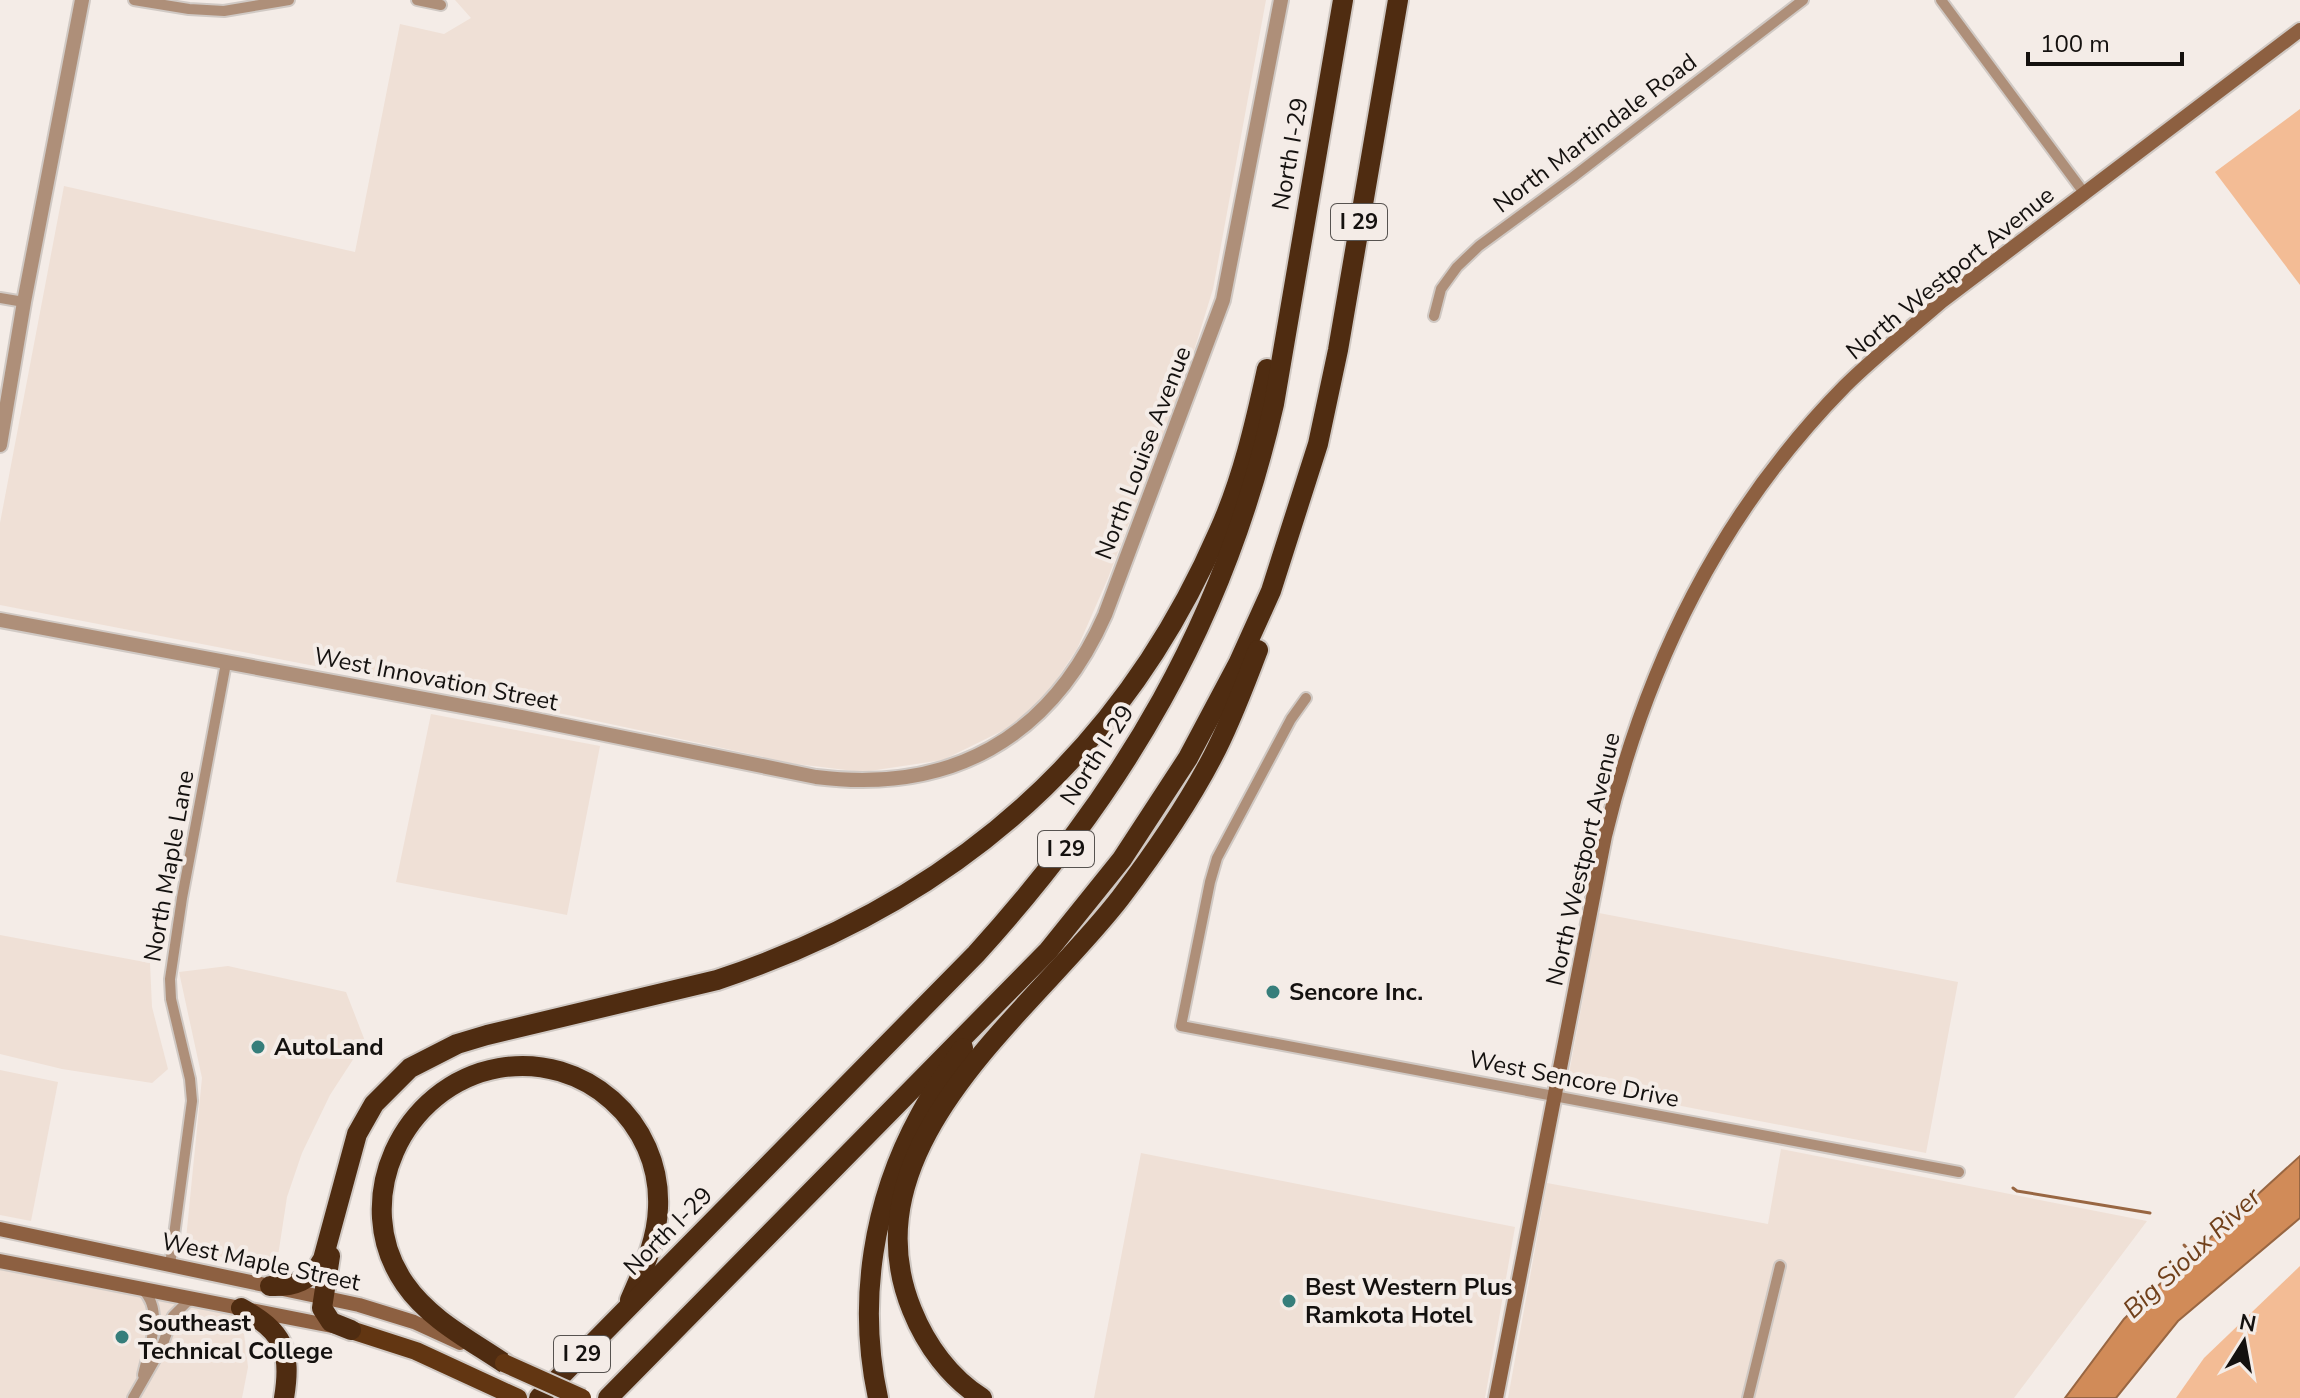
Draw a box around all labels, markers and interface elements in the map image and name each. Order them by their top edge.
scale bar [2028,16,2182,66]
text: 100 m [2040,28,2110,60]
street label: North Martindale Road [1487,46,1703,220]
street label: North I-29 [1264,95,1316,213]
street label: North Westport Avenue [1839,179,2061,367]
road number: I 29 [1331,204,1387,240]
street label: North Louise Avenue [1088,342,1198,564]
street label: West Innovation Street [311,640,561,718]
street label: North I-29 [1053,699,1141,811]
street label: North Westport Avenue [1538,729,1628,989]
street label: North Maple Lane [136,768,202,964]
road number: I 29 [1038,831,1094,867]
place label: Sencore Inc. [1289,976,1423,1008]
marker: Sencore Inc. [1264,983,1282,1001]
place label: AutoLand [274,1031,384,1063]
marker: AutoLand [249,1038,267,1056]
street label: West Sencore Drive [1466,1043,1682,1115]
water label: Big Sioux River [2115,1179,2269,1326]
street label: North I-29 [617,1180,719,1282]
street label: West Maple Street [159,1225,364,1299]
place label: Best Western Plus Ramkota Hotel [1305,1271,1513,1331]
marker: Best Western Plus Ramkota Hotel [1280,1292,1298,1310]
north arrow [2204,1302,2284,1382]
place label: Southeast Technical College [138,1307,333,1367]
text: N [2237,1307,2259,1340]
marker: Southeast Technical College [113,1328,131,1346]
road number: I 29 [554,1336,610,1372]

